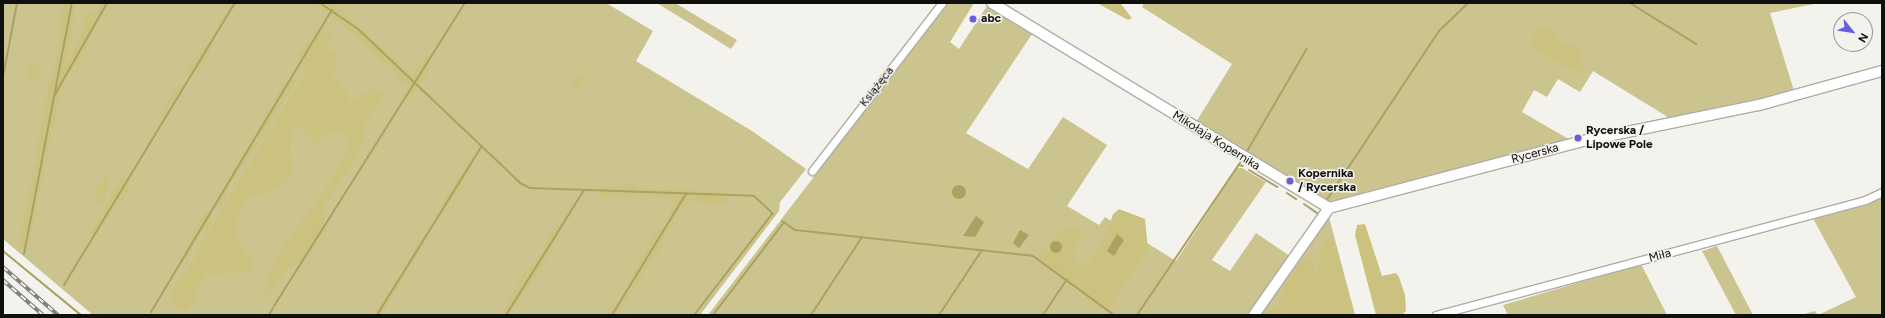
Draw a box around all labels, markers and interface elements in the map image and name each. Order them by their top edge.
place label: abc [981,12,1001,26]
north arrow [1833,12,1873,52]
marker: abc [968,14,978,24]
text: N [1855,31,1871,45]
street label: Książęca [857,64,897,110]
street label: Mikołaja Kopernika [1170,108,1262,174]
place label: Rycerska / Lipowe Pole [1586,124,1653,152]
marker: Rycerska / Lipowe Pole [1573,133,1583,143]
street label: Rycerska [1510,141,1560,167]
place label: Kopernika / Rycerska [1298,167,1356,195]
marker: Kopernika / Rycerska [1285,176,1295,186]
street label: Miła [1647,246,1673,266]

